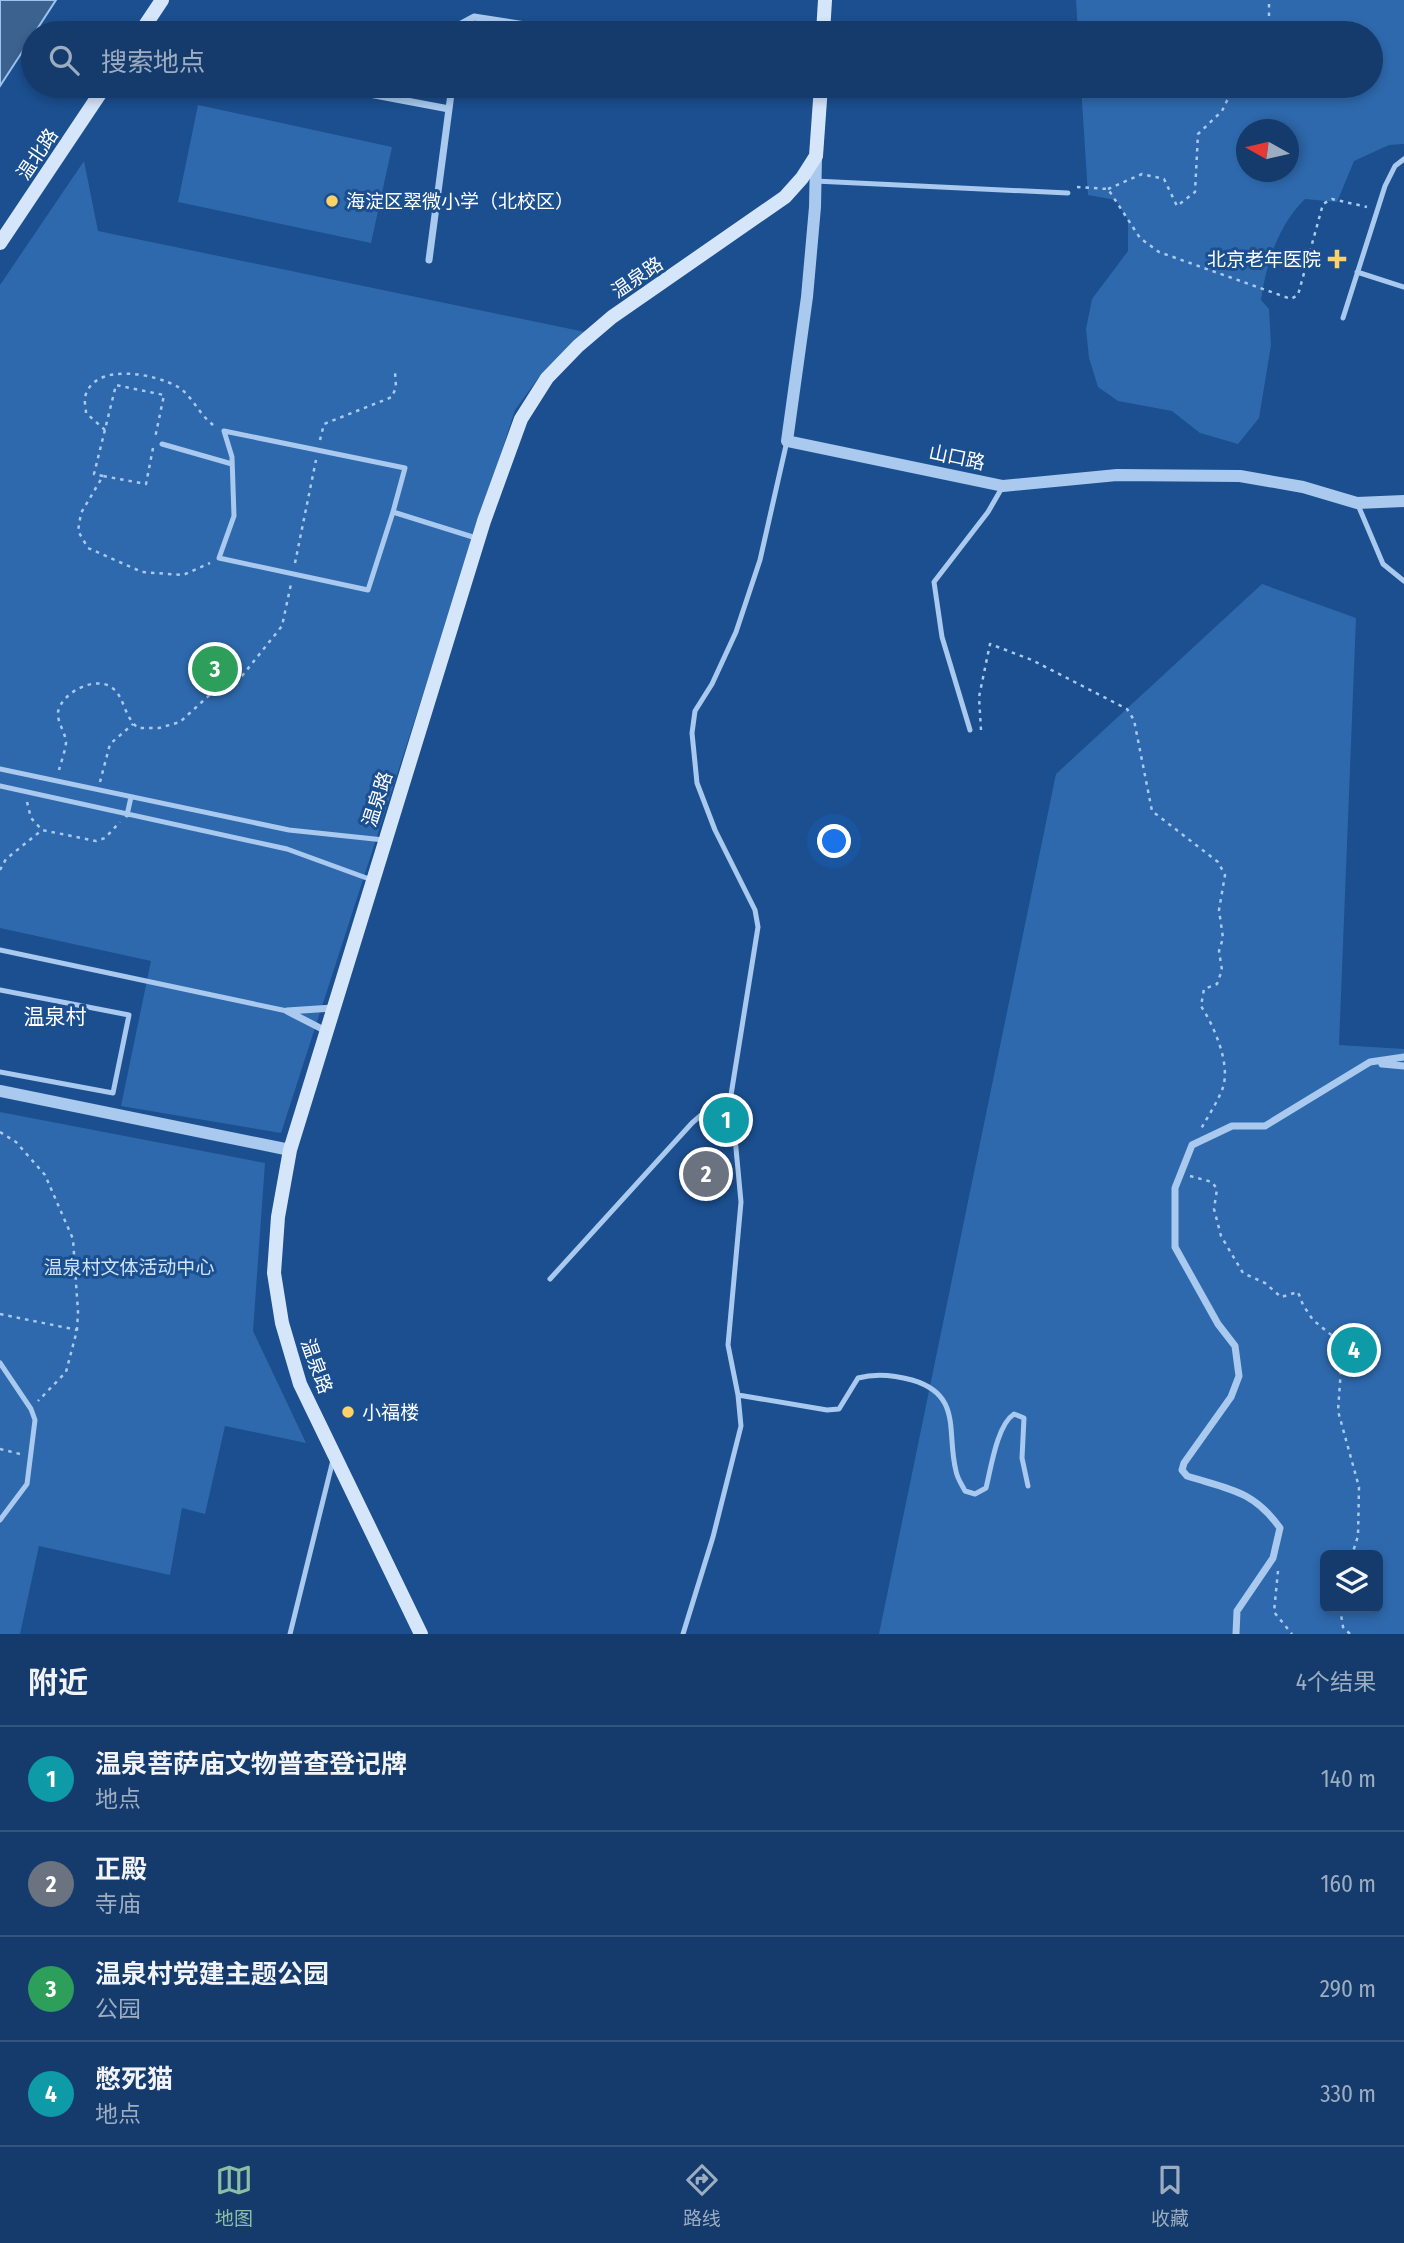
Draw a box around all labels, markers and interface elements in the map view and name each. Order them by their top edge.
search box [21,21,1383,98]
icon: search [45,41,83,79]
text: 搜索地点 [101,47,205,78]
north arrow [1236,119,1299,182]
street label: 温北路 [12,124,63,184]
place label: 海淀区翠微小学（北校区） [346,190,574,213]
marker: 海淀区翠微小学（北校区） [324,193,340,209]
place label: 北京老年医院 [1207,248,1321,271]
marker: 北京老年医院 [1327,249,1347,269]
street label: 温泉路 [607,252,667,303]
street label: 山口路 [927,440,987,475]
pin: 3 [192,643,238,695]
street label: 温泉路 [358,768,397,830]
your location [817,824,851,858]
district label: 温泉村 [24,1004,87,1030]
pin: 1 [703,1094,749,1146]
pin: 2 [683,1148,729,1200]
park label: 温泉村文体活动中心 [43,1256,215,1279]
pin: 4 [1331,1324,1377,1376]
street label: 温泉路 [296,1335,337,1397]
place label: 小福楼 [362,1401,419,1424]
marker: 小福楼 [340,1404,356,1420]
map controls [1320,1550,1383,1613]
button: layers [1320,1550,1383,1613]
text: 附近 [28,1665,88,1701]
text: 4个结果 [1296,1668,1376,1696]
text: 温泉菩萨庙文物普查登记牌 [95,1749,407,1780]
text: 1 [46,1765,56,1793]
text: 140 m [1321,1765,1376,1793]
text: 地点 [95,1785,141,1813]
text: 正殿 [95,1854,147,1885]
text: 2 [46,1870,56,1898]
text: 160 m [1321,1870,1376,1898]
text: 寺庙 [95,1890,141,1918]
text: 温泉村党建主题公园 [95,1959,329,1990]
text: 3 [46,1975,56,2003]
text: 290 m [1320,1975,1376,2003]
text: 公园 [95,1995,141,2023]
text: 憋死猫 [95,2064,173,2095]
text: 4 [45,2080,57,2108]
text: 330 m [1320,2080,1376,2108]
text: 地点 [95,2100,141,2128]
tab: 地图 [215,2161,253,2230]
tab: 路线 [683,2161,721,2230]
tab: 收藏 [1151,2161,1189,2230]

